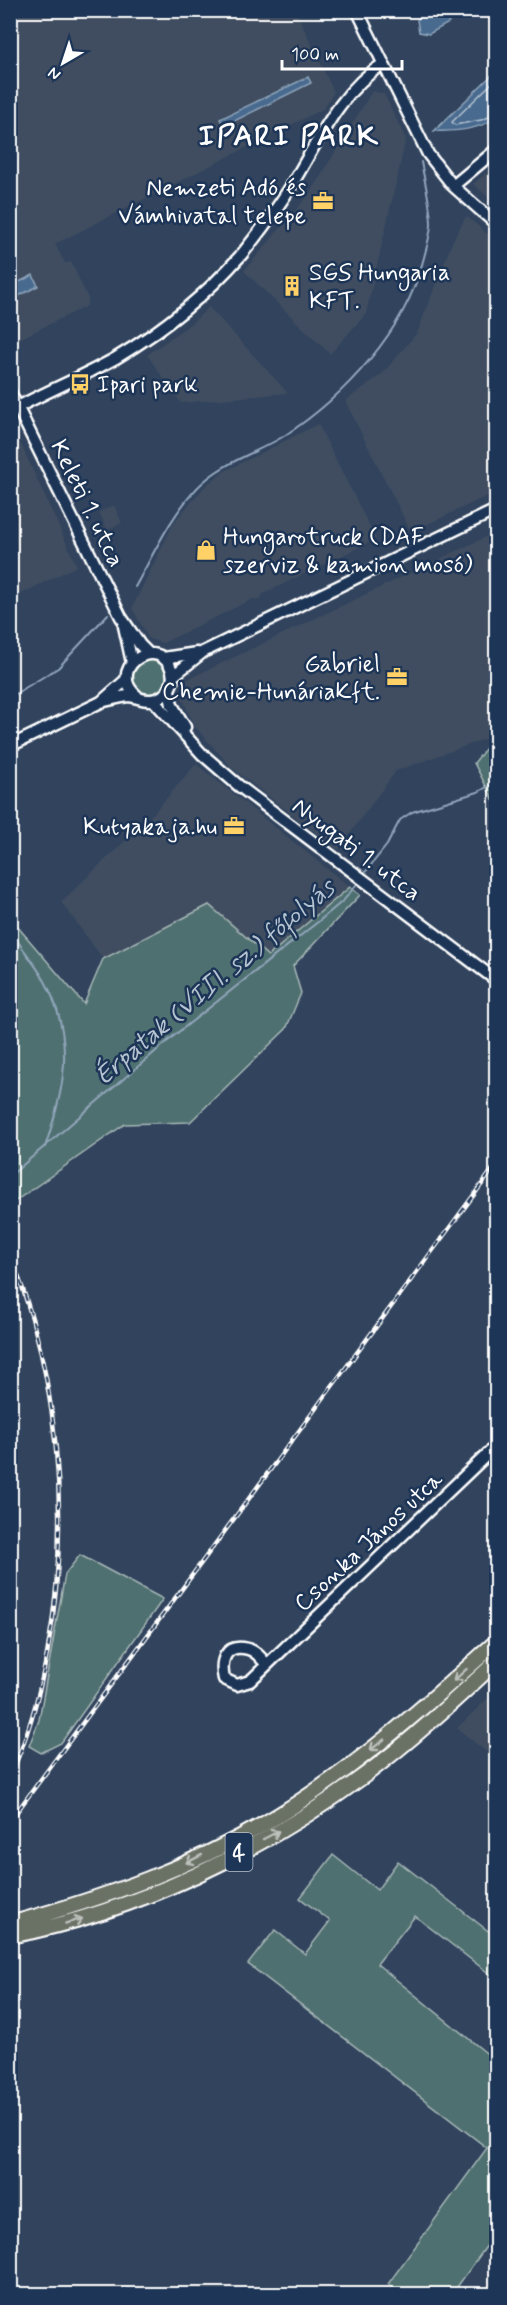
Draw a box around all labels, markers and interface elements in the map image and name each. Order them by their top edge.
north arrow [33,33,93,93]
scale bar [282,33,402,71]
text: 100 m [291,43,339,67]
text: N [44,62,65,85]
district label: IPARI PARK [199,117,379,156]
place label: Nemzeti Adó és Vámhivatal telepe [118,173,306,232]
office icon: Nemzeti Adó és Vámhivatal telepe [311,189,335,213]
place label: SGS Hungaria KFT. [309,258,450,317]
building icon: SGS Hungaria KFT. [280,274,304,298]
place label: Ipari park [97,370,198,401]
bus stop icon: Ipari park [68,372,92,396]
street label: Keleti 1. utca [42,435,131,572]
place label: Hungarotruck (DAF szerviz & kamion mosó) [223,522,473,581]
shop icon: Hungarotruck (DAF szerviz & kamion mosó) [194,538,218,562]
place label: Gabriel Chemie-HunáriaKft. [162,649,380,708]
office icon: Gabriel Chemie-HunáriaKft. [385,665,409,689]
street label: Nyugati 1. utca [284,791,427,911]
place label: Kutyakaja.hu [83,812,217,843]
office icon: Kutyakaja.hu [222,814,246,838]
water label: Érpatak (VIII. sz.) főfolyás [87,869,346,1095]
street label: Csonka János utca [288,1465,450,1619]
one-way arrow [452,1668,467,1682]
one-way arrow [370,1739,386,1752]
one-way arrow [262,1829,280,1840]
road number: 4 [226,1833,252,1871]
one-way arrow [186,1854,204,1865]
one-way arrow [64,1915,83,1926]

